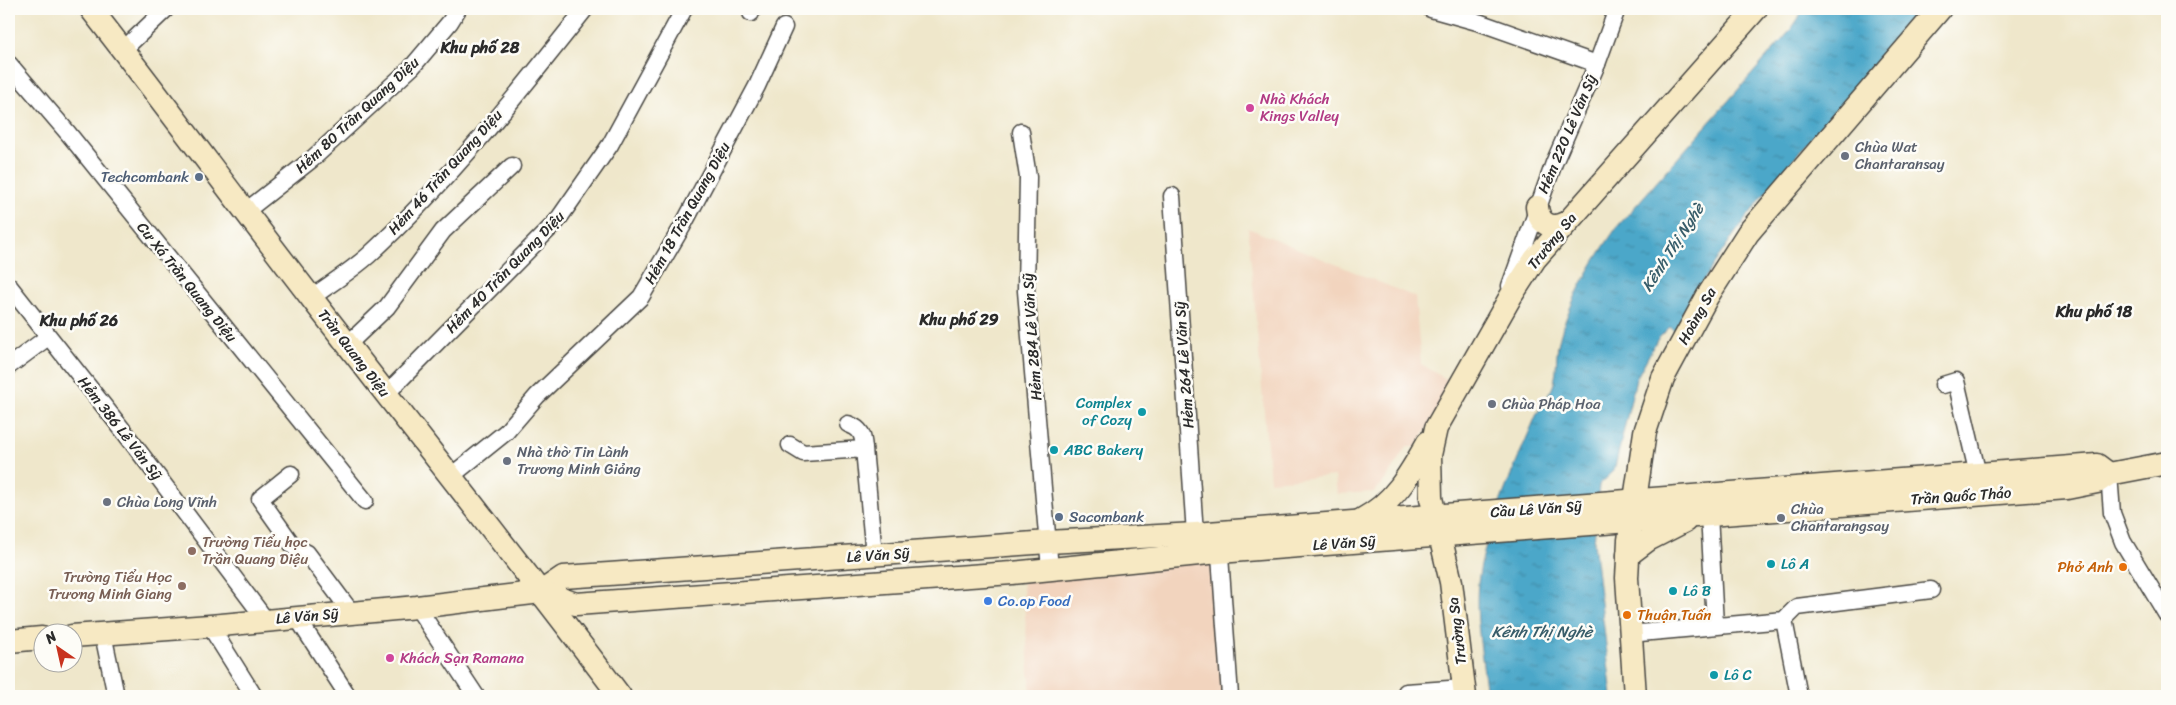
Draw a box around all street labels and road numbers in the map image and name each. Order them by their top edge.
street label: Hẻm 80 Trần Quang Diệu [289,50,425,180]
street label: Hẻm 220 Lê Văn Sỹ [1530,70,1604,198]
street label: Hẻm 46 Trần Quang Diệu [381,103,509,241]
street label: Hẻm 18 Trần Quang Diệu [637,137,737,289]
street label: Hẻm 40 Trần Quang Diệu [439,204,571,340]
street label: Trường Sa [1521,206,1584,276]
street label: Cư Xá Trần Quang Diệu [130,216,244,348]
street label: Hẻm 284 Lê Văn Sỹ [1015,272,1049,402]
street label: Hoàng Sa [1671,282,1724,350]
street label: Hẻm 264 Lê Văn Sỹ [1167,301,1201,429]
street label: Trần Quang Diệu [311,303,397,403]
street label: Hẻm 386 Lê Văn Sỹ [71,370,169,486]
street label: Trần Quốc Thảo [1910,479,2013,512]
street label: Cầu Lê Văn Sỹ [1489,493,1583,525]
street label: Lê Văn Sỹ [1312,528,1376,558]
street label: Lê Văn Sỹ [846,540,910,570]
street label: Trường Sa [1440,595,1474,666]
street label: Lê Văn Sỹ [275,600,340,632]

